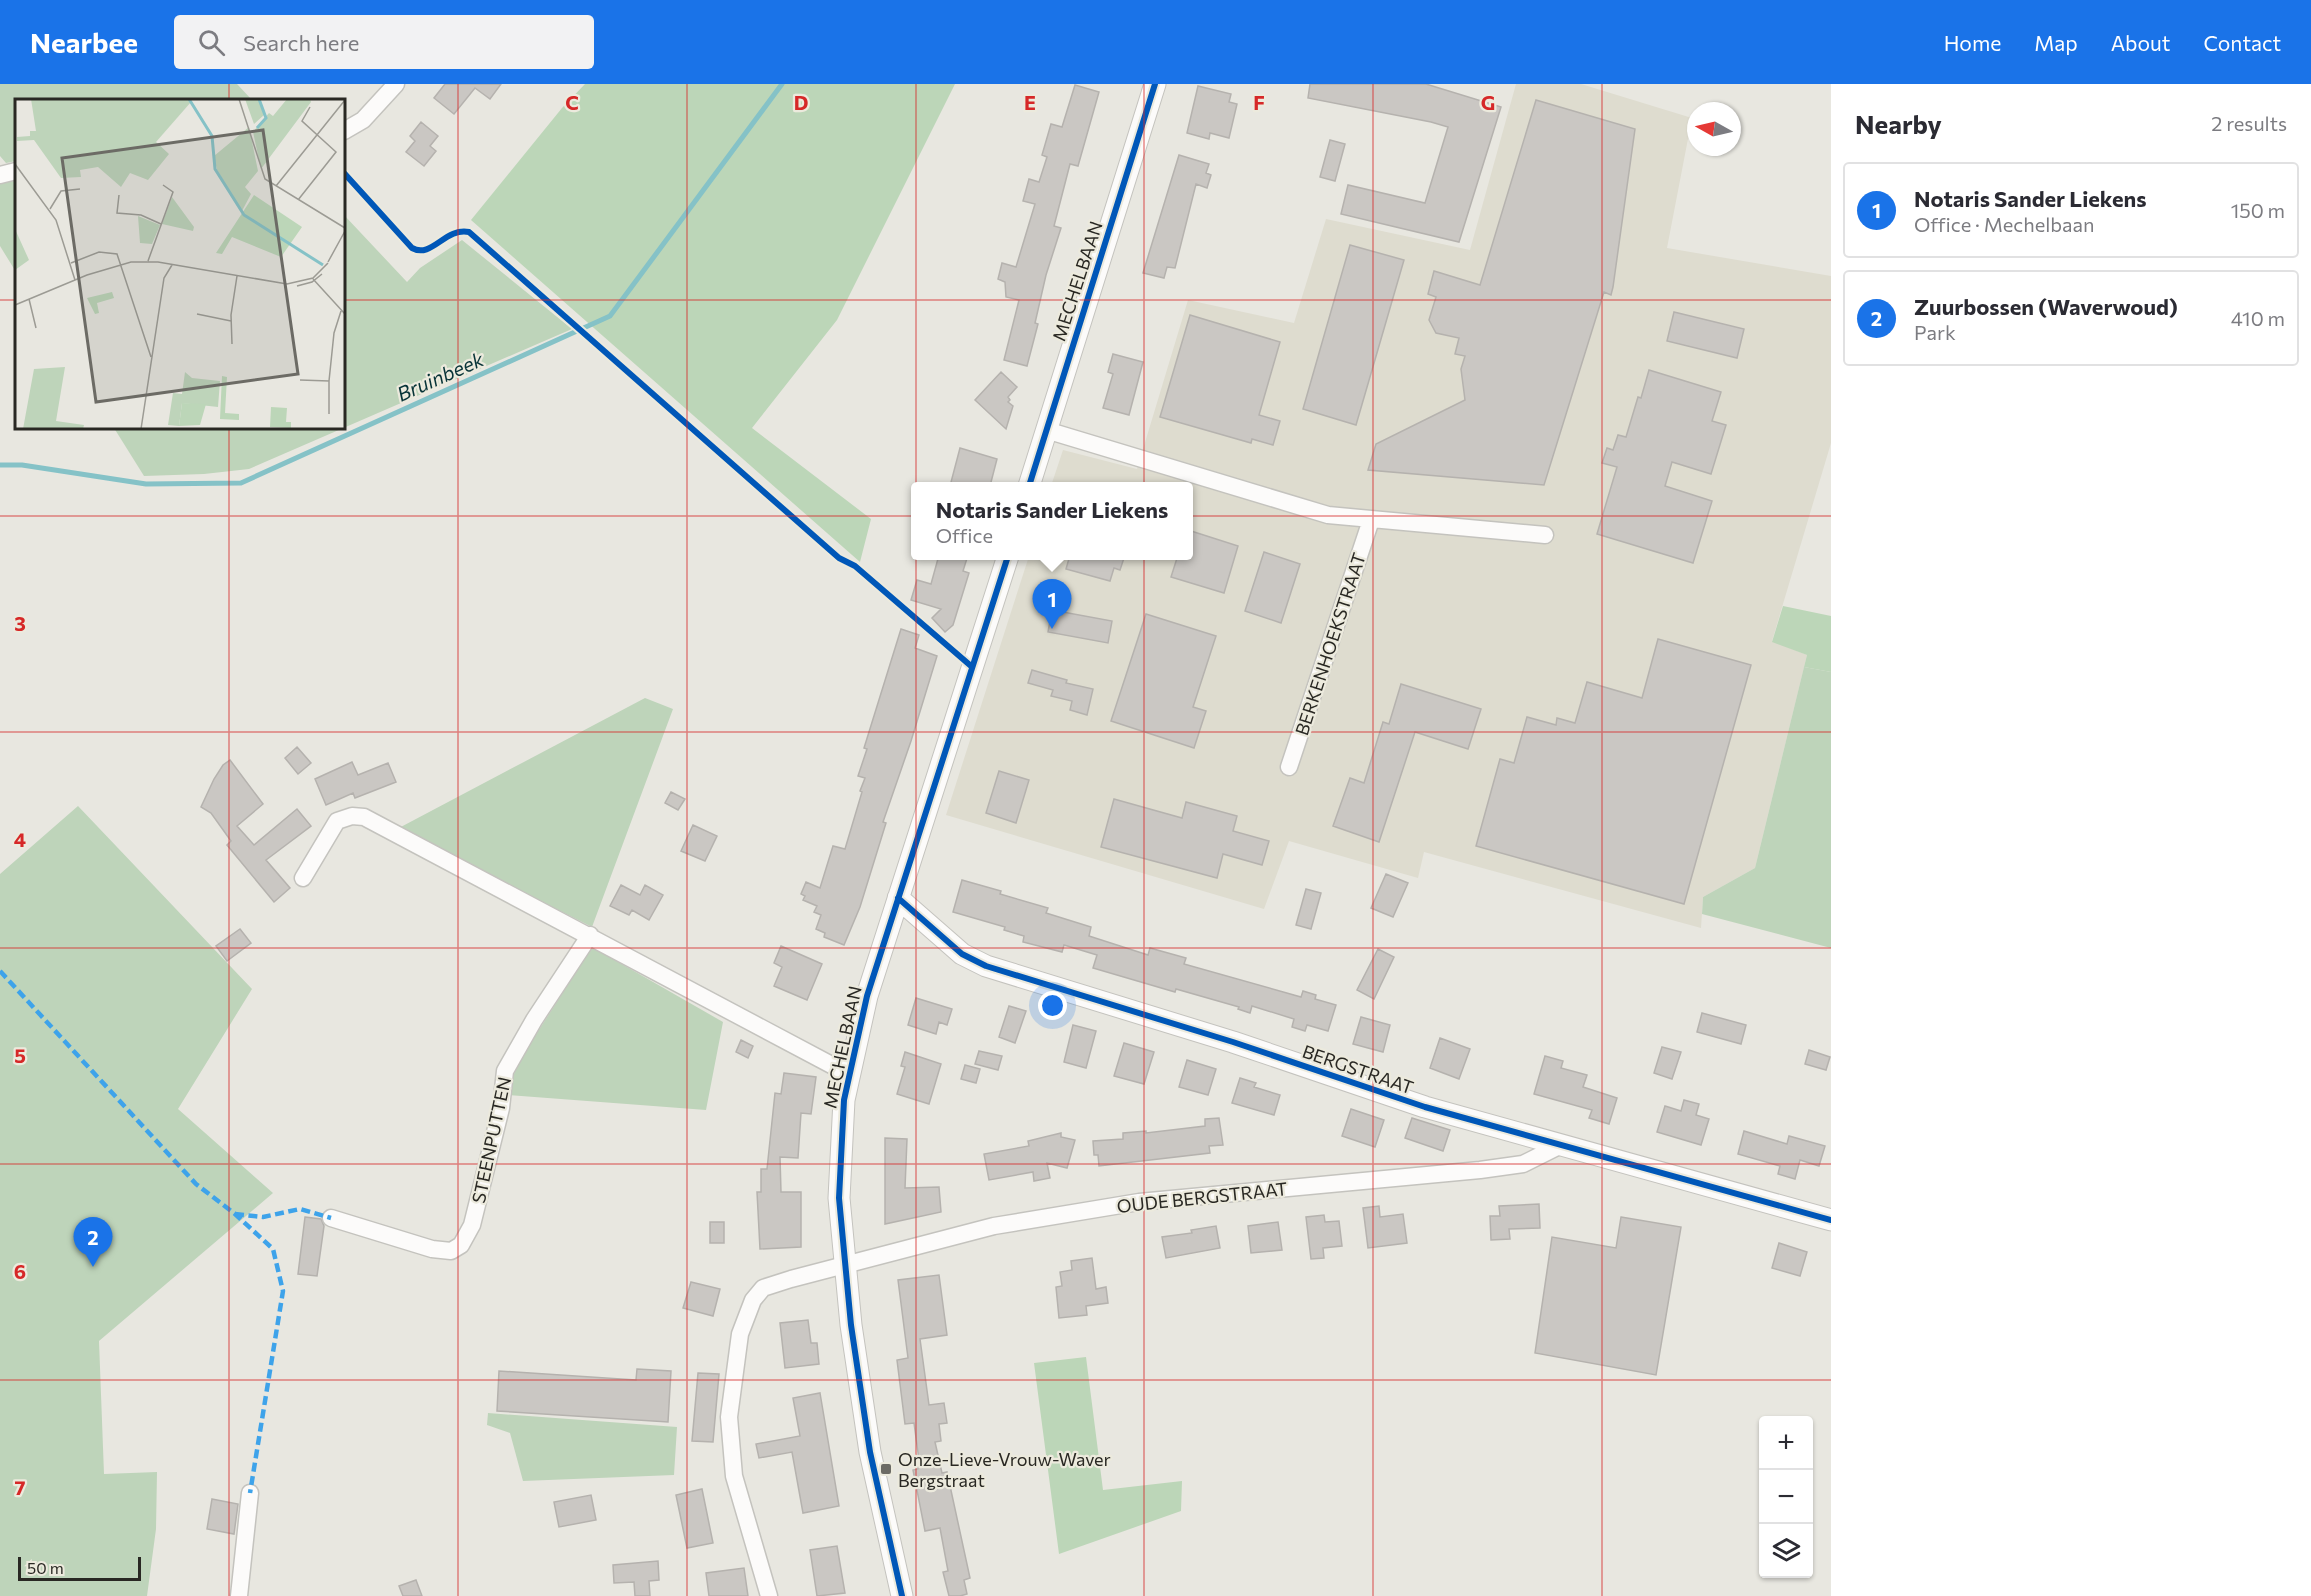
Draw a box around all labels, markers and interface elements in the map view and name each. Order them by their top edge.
search box [174,15,594,69]
text: Nearbee [30,25,138,59]
icon: search [195,26,228,59]
text: Search here [243,29,359,56]
text: Home [1944,30,2001,55]
text: Map [2034,30,2078,55]
text: About [2111,30,2170,55]
text: Contact [2203,30,2281,55]
text: C [565,90,579,114]
text: D [794,90,808,114]
text: E [1024,90,1036,114]
text: F [1253,90,1265,114]
text: G [1481,90,1495,114]
inset map [15,99,345,429]
north arrow [1687,102,1741,156]
text: Nearby [1855,108,1942,139]
text: 2 results [2211,111,2287,135]
text: Notaris Sander Liekens [1914,185,2146,212]
text: 1 [1872,198,1881,222]
text: 150 m [2231,198,2285,222]
text: Office · Mechelbaan [1914,212,2095,236]
street label: MECHELBAAN [1047,218,1107,344]
text: Zuurbossen (Waverwoud) [1914,293,2178,320]
text: 2 [1871,306,1882,330]
text: 410 m [2231,306,2285,330]
text: Park [1914,320,1956,344]
water label: Bruinbeek [393,346,488,406]
popup [911,482,1193,560]
text: Notaris Sander Liekens [936,496,1168,523]
text: Office [936,523,993,547]
street label: BERKENHOEKSTRAAT [1290,550,1370,738]
pin: 1 [1032,580,1072,629]
text: 3 [14,611,26,635]
text: 4 [14,827,26,851]
street label: MECHELBAAN [818,984,866,1110]
your location [1038,991,1067,1020]
street label: BERGSTRAAT [1300,1040,1416,1098]
text: 5 [14,1043,26,1067]
street label: STEENPUTTEN [467,1075,515,1205]
street label: OUDE BERGSTRAAT [1116,1177,1288,1217]
pin: 2 [74,1218,112,1267]
text: 6 [14,1259,26,1283]
map controls [1759,1416,1813,1578]
button: + [1759,1416,1813,1470]
place label: Onze-Lieve-Vrouw-Waver Bergstraat [898,1448,1111,1491]
marker: Onze-Lieve-Vrouw-Waver Bergstraat [879,1462,893,1476]
button: − [1759,1470,1813,1524]
text: 7 [15,1475,26,1499]
button: layers [1759,1524,1813,1578]
scale bar [18,1554,141,1582]
text: 50 m [27,1558,64,1577]

